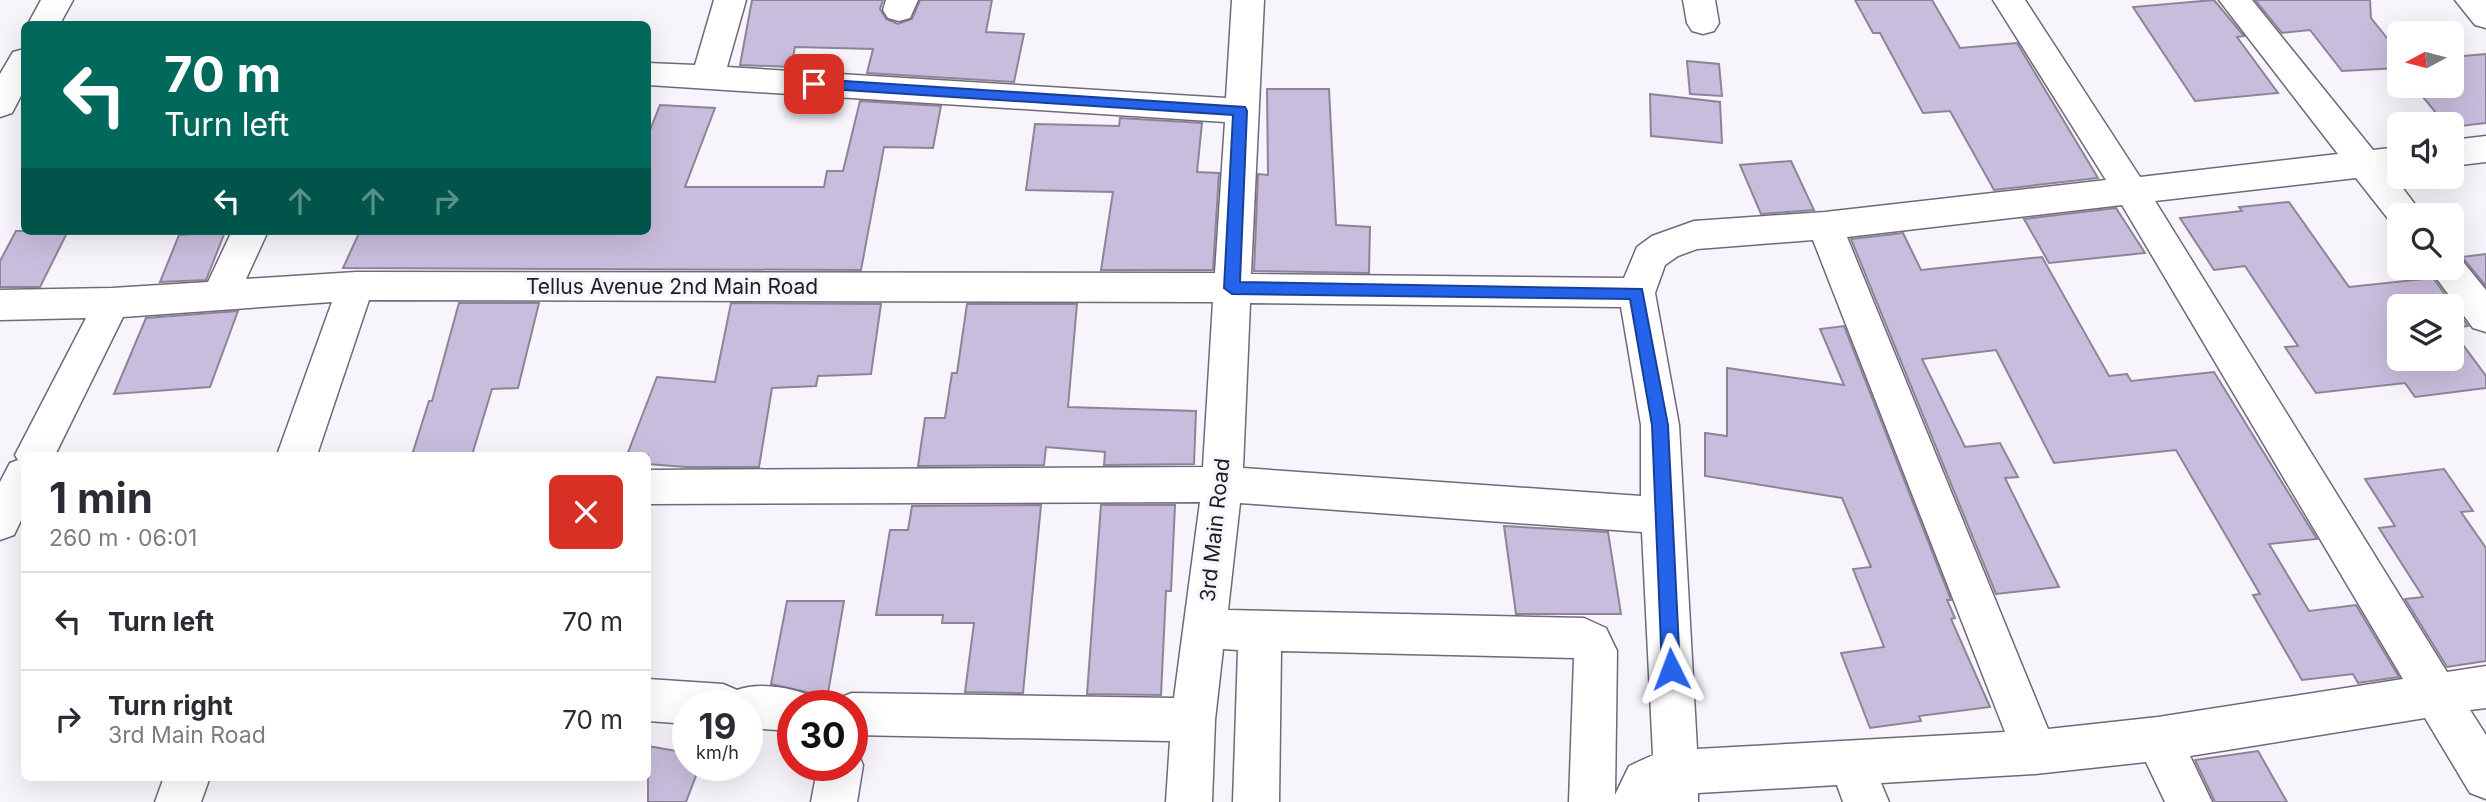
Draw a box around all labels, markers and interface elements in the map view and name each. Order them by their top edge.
north arrow [2387,21,2464,98]
map controls [2387,21,2464,371]
text: 70 m [164,45,281,104]
icon: left [49,49,140,140]
pin [784,54,844,114]
icon: arrive [795,65,833,103]
text: Turn left [164,105,289,144]
button: sound [2387,112,2464,189]
icon: left [208,182,246,220]
icon: ahead [281,182,319,220]
icon: ahead [354,182,392,220]
icon: right [427,182,465,220]
button: search [2387,203,2464,280]
street label: Tellus Avenue 2nd Main Road [526,274,818,299]
button: layers [2387,294,2464,371]
street label: 3rd Main Road [1195,457,1234,603]
text: 1 min [49,472,153,523]
button: close [549,475,623,549]
text: 260 m · 06:01 [49,524,197,552]
icon: left [49,602,87,640]
text: Turn left [108,606,214,637]
text: 70 m [562,606,623,637]
position arrow [1634,632,1708,706]
text: Turn right [108,690,233,721]
speed limit sign: 30 [777,690,868,781]
icon: right [49,700,87,738]
text: 70 m [562,704,623,735]
text: 19 [699,705,736,747]
text: 3rd Main Road [108,721,266,749]
text: km/h [696,742,739,763]

